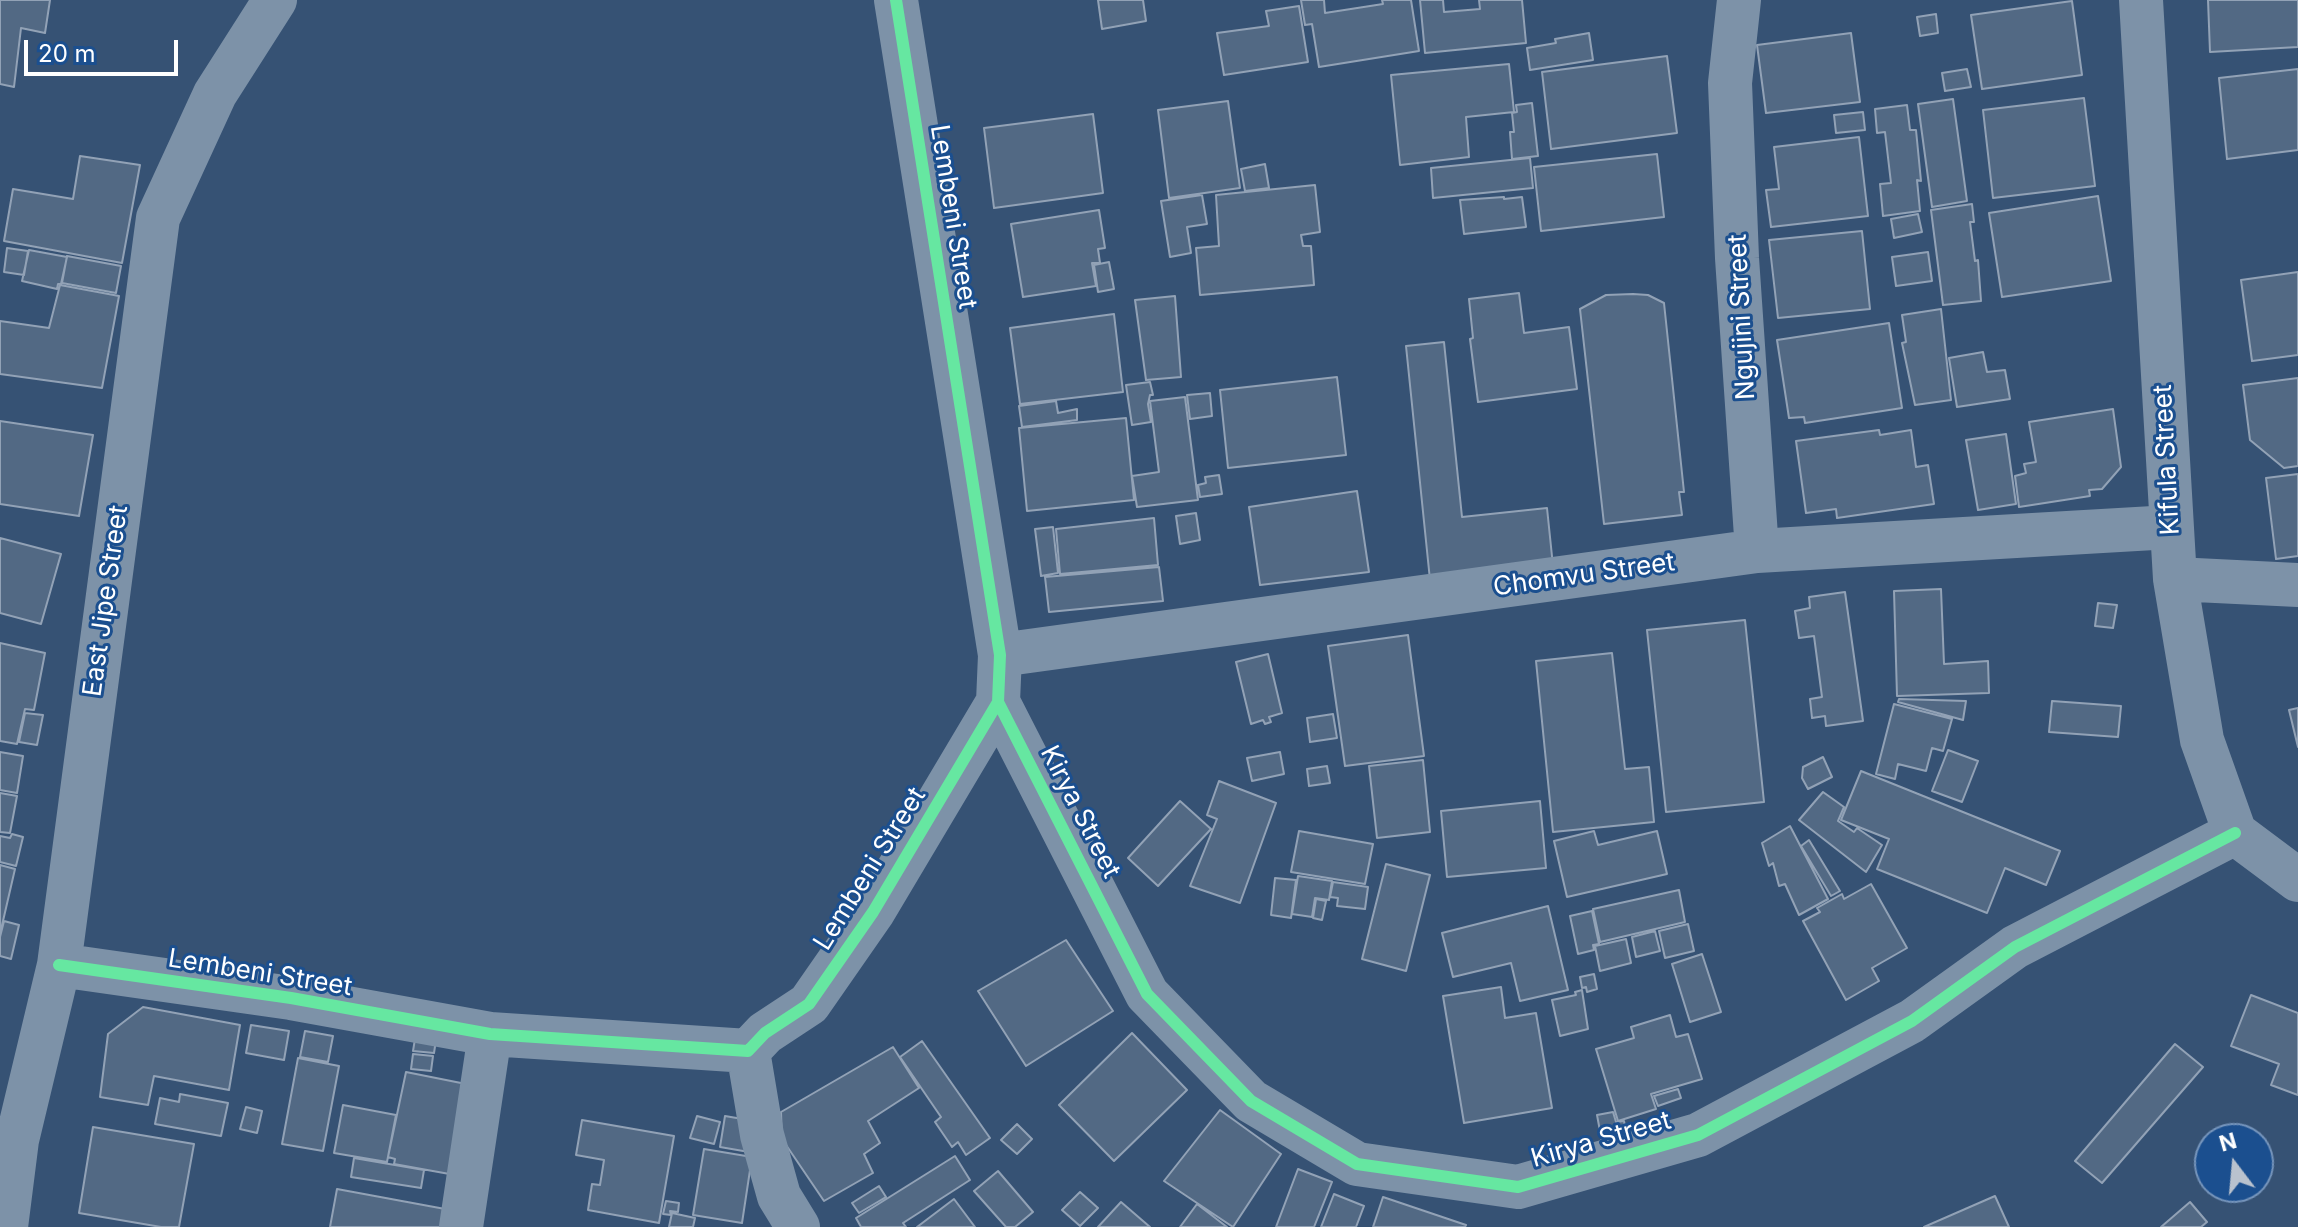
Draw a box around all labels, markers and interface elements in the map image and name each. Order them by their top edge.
scale bar [28,24,182,74]
text: 20 m [38,39,96,68]
street label: Lembeni Street [923,123,983,311]
street label: Ngujini Street [1722,233,1762,401]
street label: Kifula Street [2147,384,2187,536]
street label: East Jipe Street [77,503,135,699]
street label: Chomvu Street [1491,547,1677,603]
street label: Kirya Street [1033,741,1127,883]
street label: Lembeni Street [807,782,933,956]
street label: Lembeni Street [166,943,354,1003]
street label: Kirya Street [1527,1105,1675,1175]
north arrow [2194,1123,2274,1203]
text: N [2216,1127,2240,1157]

